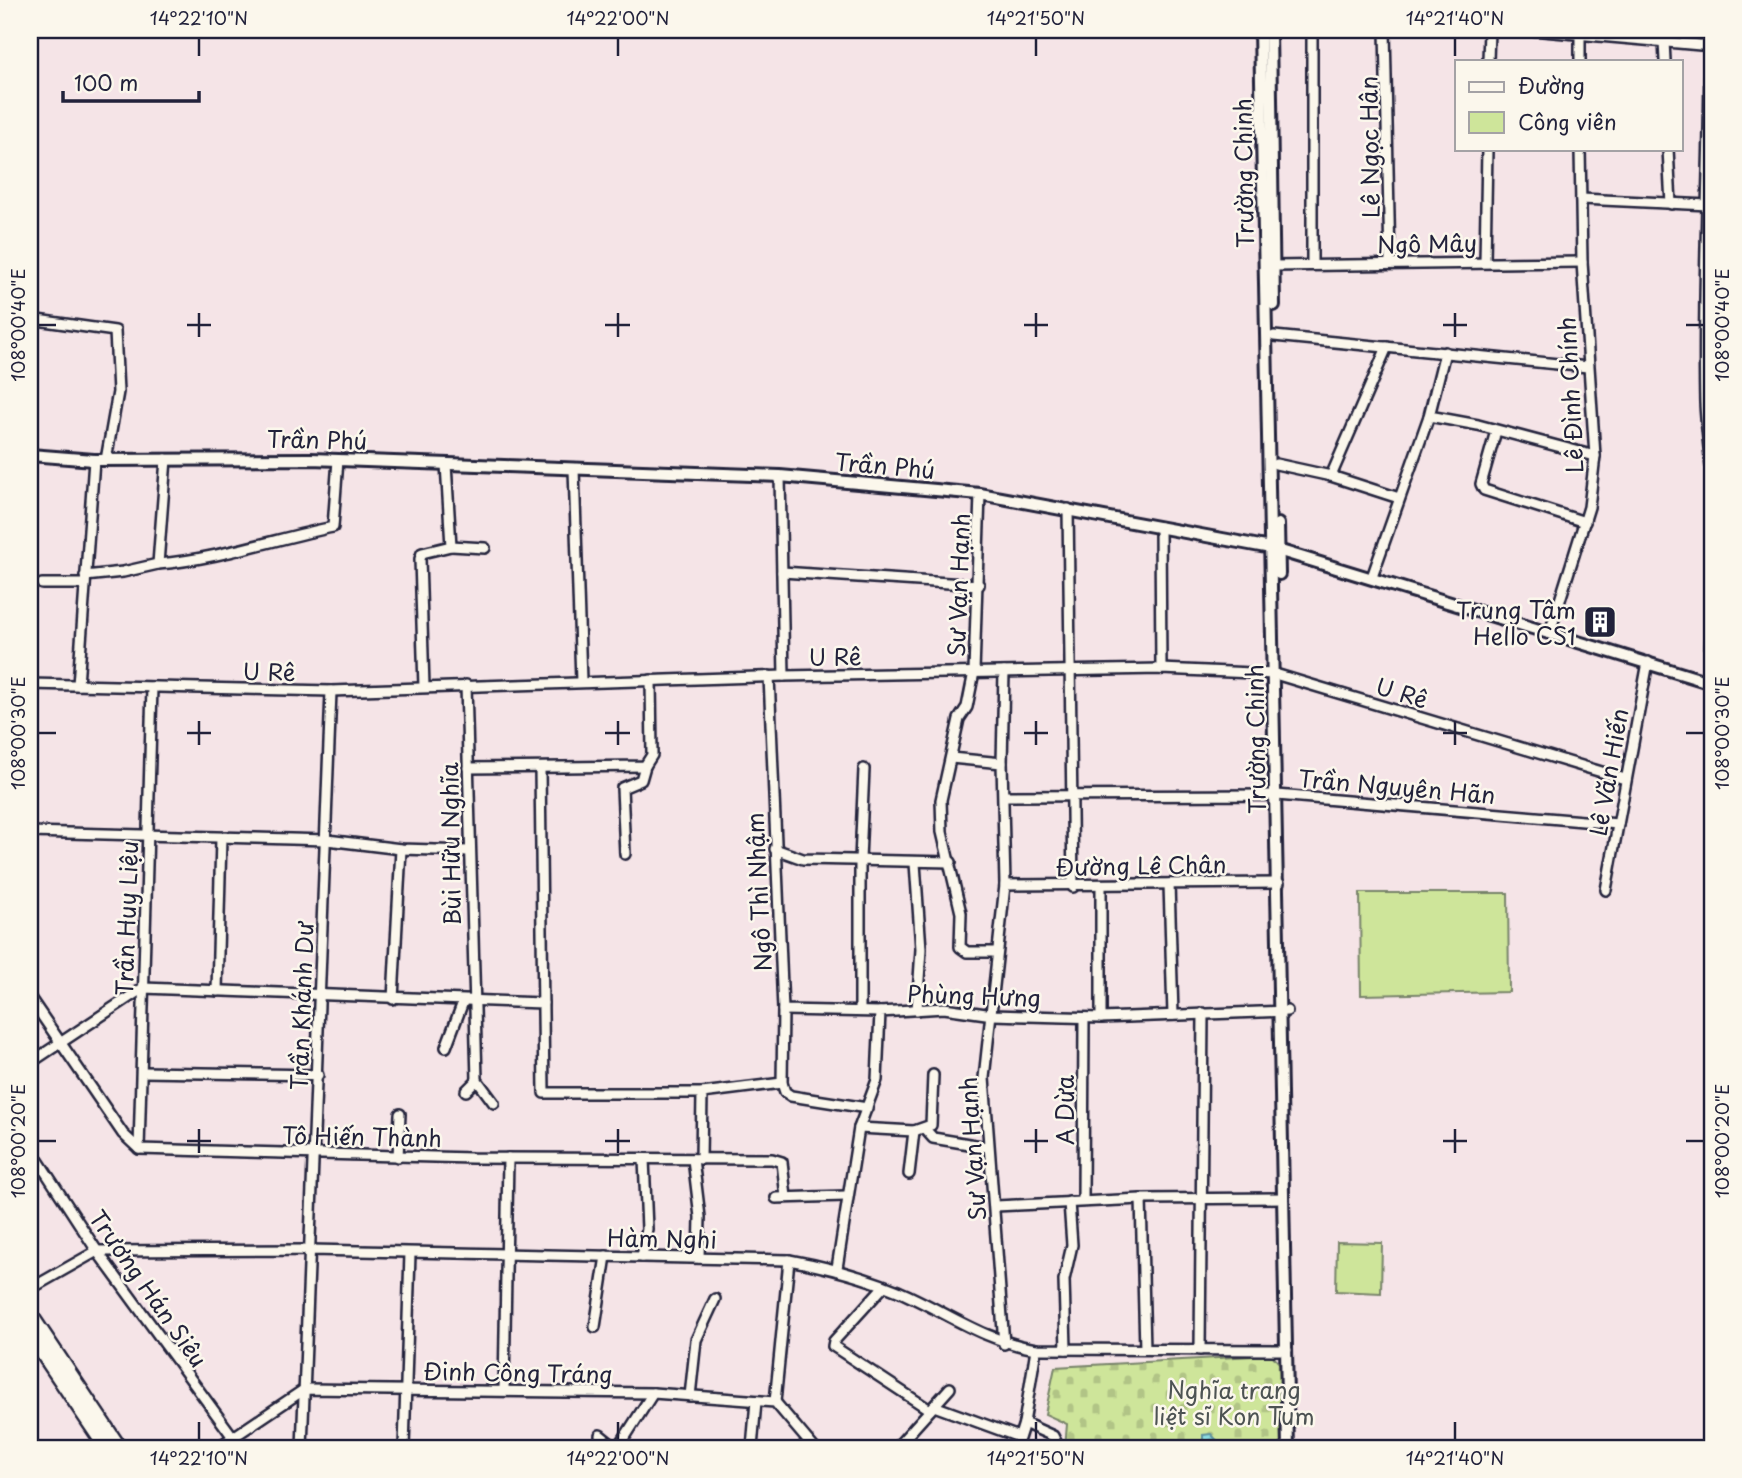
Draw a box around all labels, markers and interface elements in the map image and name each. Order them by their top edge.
text: 14°22'10"N [150,4,248,31]
text: 14°22'00"N [566,4,670,31]
text: 14°21'50"N [987,4,1085,31]
text: 14°21'40"N [1406,4,1504,31]
scale bar [63,60,200,104]
legend [1455,60,1682,150]
text: 100 m [74,66,138,98]
text: Đường [1518,69,1585,101]
street label: Lê Ngọc Hân [1350,76,1388,218]
street label: Trường Chinh [1224,98,1262,248]
text: Công viên [1518,105,1617,137]
street label: Ngô Mây [1377,225,1477,261]
text: 108°00'40"E [4,268,31,382]
text: 108°00'40"E [1708,268,1735,382]
street label: Lê Đình Chính [1548,316,1592,474]
street label: Trần Phú [267,421,367,457]
street label: Trần Phú [834,443,936,487]
street label: Sư Vạn Hạnh [938,512,978,658]
place label: Trung Tâm Hello CS1 [1456,592,1576,653]
building icon: Trung Tâm Hello CS1 [1581,603,1619,641]
street label: U Rê [808,638,862,674]
street label: U Rê [242,653,296,689]
street label: Trường Chinh [1236,664,1274,814]
street label: U Rê [1372,668,1432,716]
text: 108°00'30"E [4,676,31,790]
text: 108°00'30"E [1708,676,1735,790]
street label: Lê Văn Hiến [1580,705,1636,839]
street label: Trần Nguyên Hãn [1297,760,1497,812]
street label: Bùi Hữu Nghĩa [431,761,469,926]
street label: Ngô Thì Nhậm [736,812,780,972]
street label: Trần Huy Liệu [106,840,146,996]
street label: Đường Lê Chân [1055,846,1227,884]
street label: Trần Khánh Dư [281,919,321,1091]
street label: Phùng Hưng [907,975,1041,1015]
street label: A Dừa [1047,1074,1082,1145]
street label: Sư Vạn Hạnh [950,1076,994,1222]
text: 108°00'20"E [4,1084,31,1198]
text: 108°00'20"E [1708,1084,1735,1198]
street label: Tô Hiến Thành [282,1117,442,1155]
street label: Trương Hán Siêu [82,1202,216,1374]
street label: Hàm Nghi [607,1220,717,1256]
street label: Đinh Công Tráng [423,1353,613,1391]
park label: Nghĩa trang liệt sĩ Kon Tum [1153,1372,1315,1433]
text: 14°22'10"N [150,1444,248,1471]
text: 14°22'00"N [566,1444,670,1471]
text: 14°21'50"N [987,1444,1085,1471]
text: 14°21'40"N [1406,1444,1504,1471]

